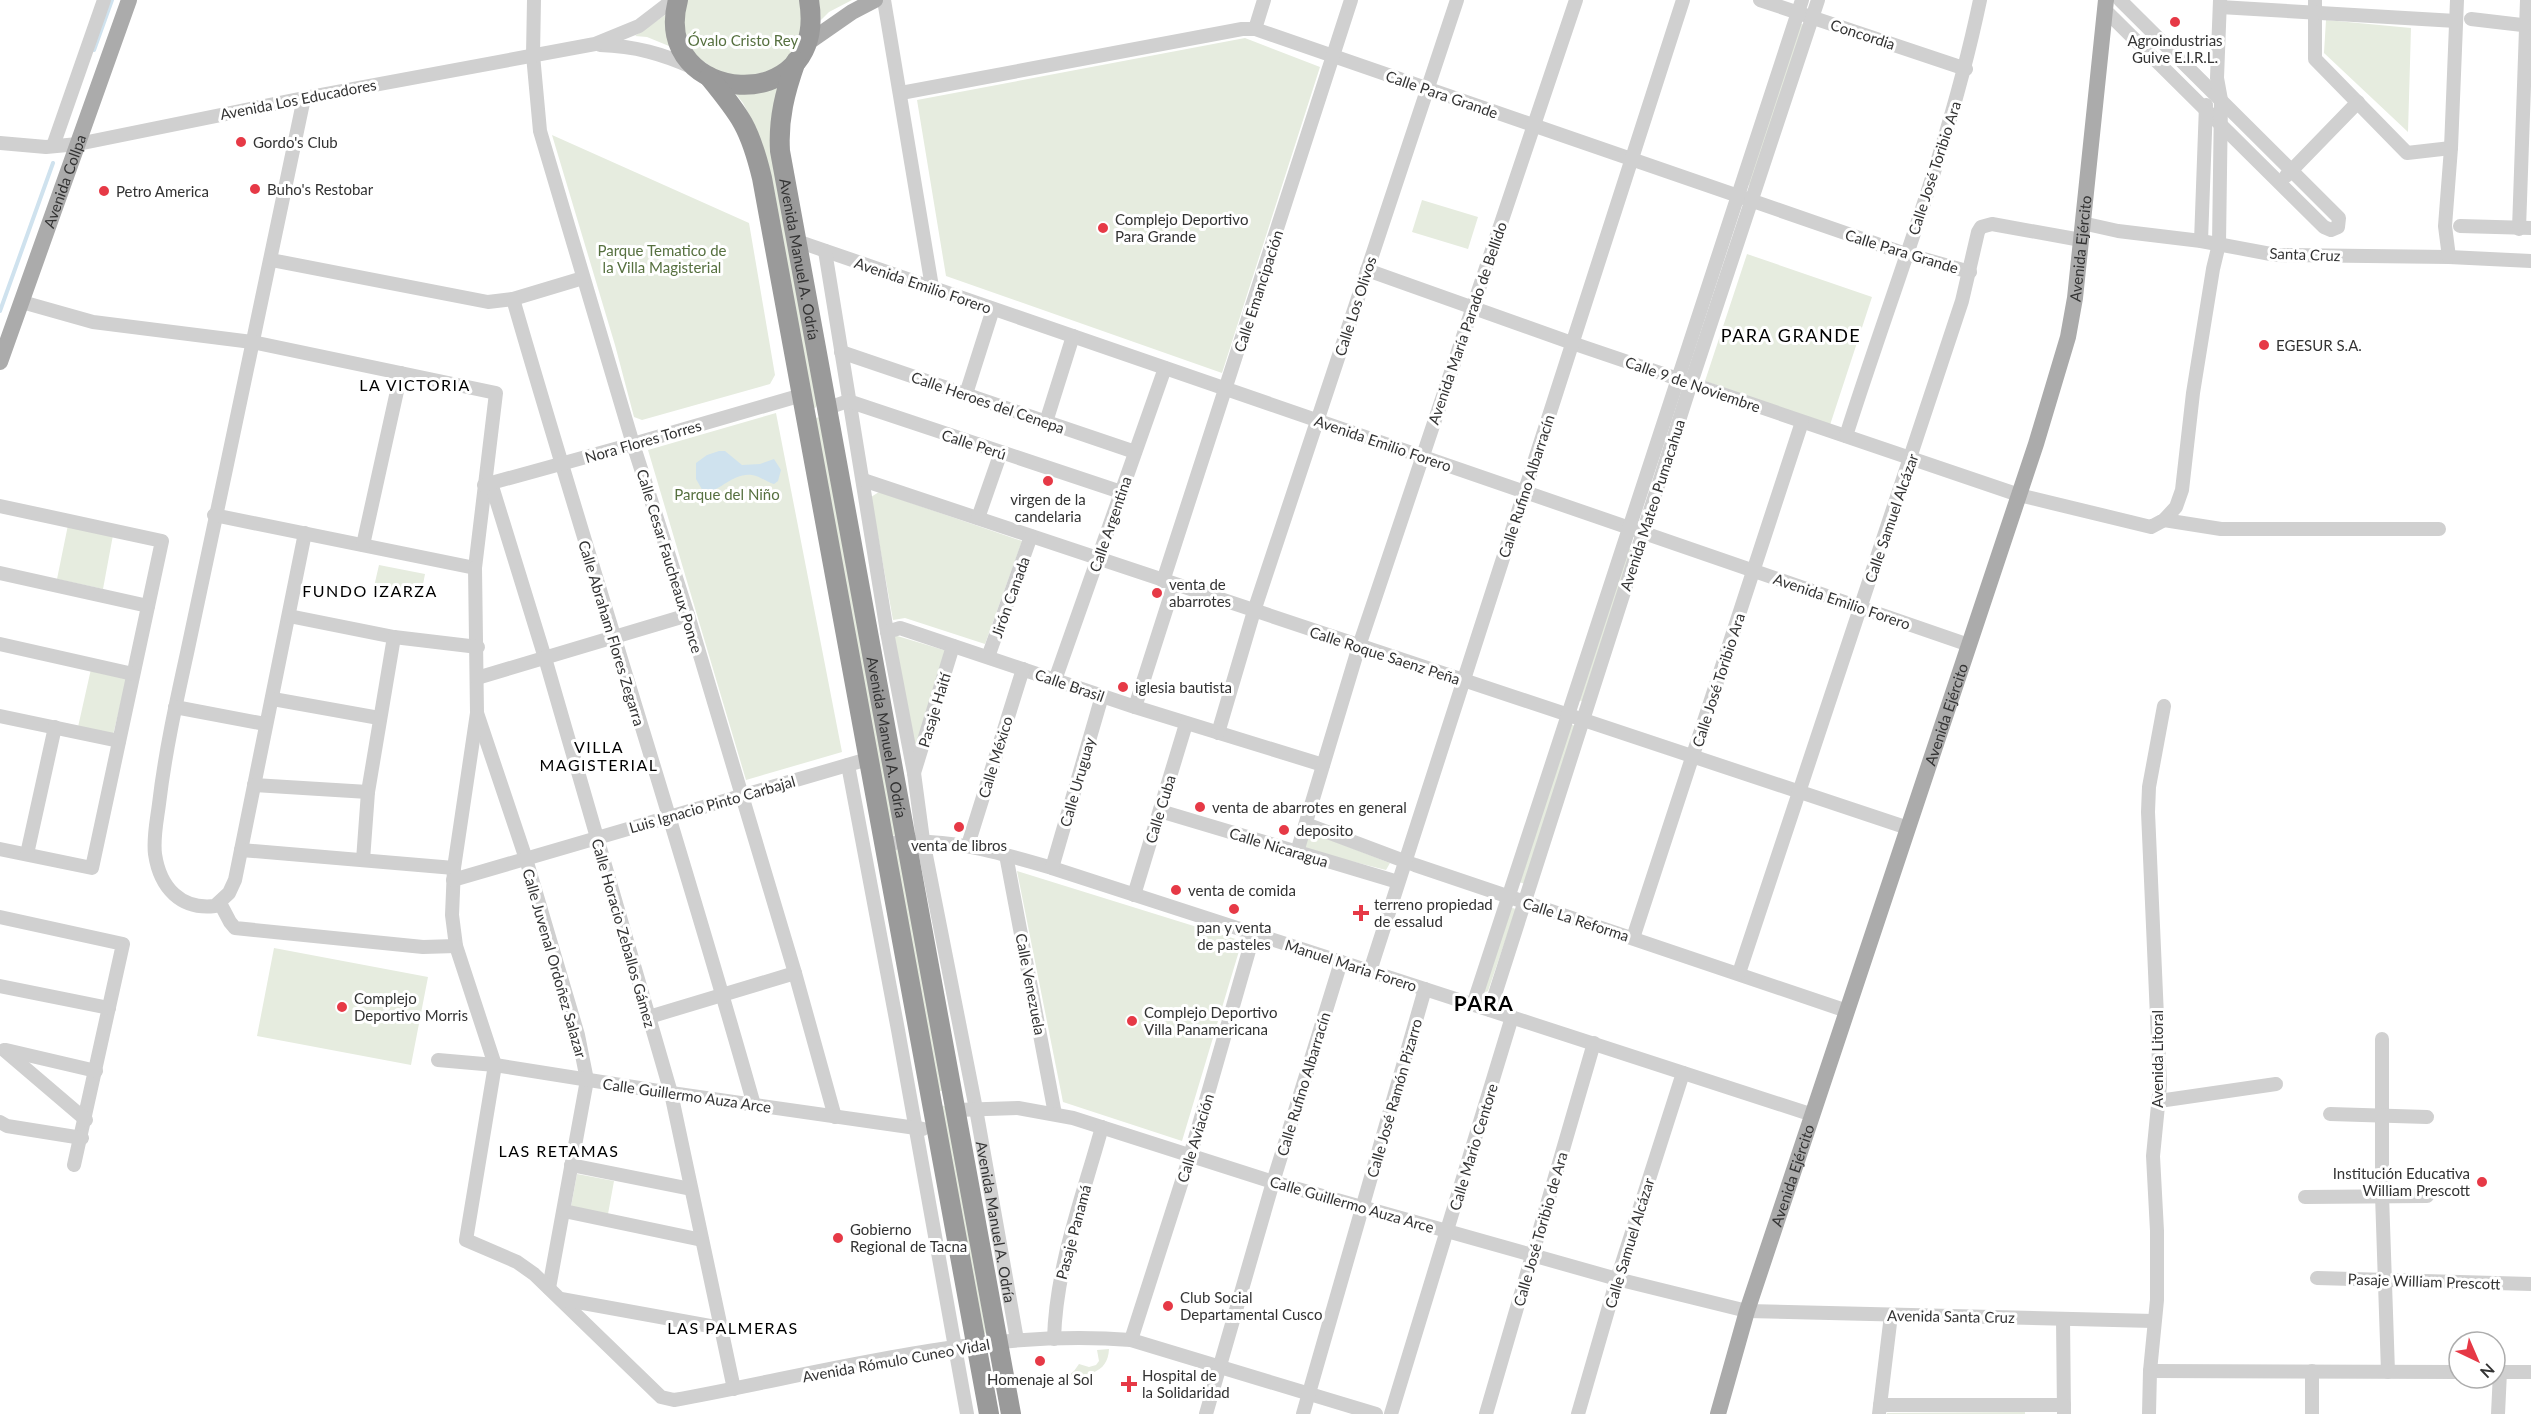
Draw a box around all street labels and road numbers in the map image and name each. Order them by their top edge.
street label: Concordia [1828,15,1898,53]
street label: Calle Para Grande [1384,66,1501,122]
street label: Avenida Los Educadores [218,75,378,123]
street label: Calle José Toribio Ara [1904,99,1964,237]
street label: Avenida Collpa [40,132,89,230]
street label: Avenida Manuel A. Odría [776,177,823,341]
street label: Avenida Ejército [2066,194,2095,302]
street label: Avenida María Parado de Bellido [1424,219,1510,427]
street label: Calle Para Grande [1843,225,1961,277]
street label: Calle Emancipación [1230,228,1286,354]
street label: Santa Cruz [2269,244,2341,264]
street label: Avenida Emilio Forero [852,253,994,317]
street label: Calle Los Olivos [1330,254,1380,358]
street label: Calle 9 de Noviembre [1623,352,1763,416]
street label: Calle Heroes del Cenepa [909,367,1067,437]
street label: Avenida Emilio Forero [1312,411,1454,475]
street label: Calle Rufino Albarracín [1494,412,1558,560]
street label: Nora Flores Torres [583,416,703,466]
street label: Avenida Mateo Pumacahua [1616,417,1688,593]
street label: Calle Perú [940,425,1008,463]
street label: Calle Samuel Alcázar [1860,451,1922,585]
street label: Calle Cesar Faucheaux Ponce [633,467,707,655]
street label: Calle Argentina [1085,474,1135,574]
street label: Calle Abraham Flores Zegarra [575,538,649,728]
street label: Jirón Canada [987,554,1033,640]
street label: Avenida Emilio Forero [1771,569,1913,633]
street label: Calle José Toribio Ara [1688,611,1748,749]
street label: Calle Roque Saenz Peña [1308,622,1462,688]
street label: Avenida Manuel A. Odría [864,655,911,819]
street label: Avenida Ejército [1921,661,1971,768]
street label: Calle Brasil [1033,665,1107,705]
street label: Pasaje Haití [914,670,954,749]
street label: Calle México [974,714,1016,800]
street label: Calle Uruguay [1056,735,1098,829]
street label: Luis Ignacio Pinto Carbajal [627,772,797,836]
street label: Calle Cuba [1141,773,1179,845]
street label: Calle Nicaragua [1227,823,1331,871]
street label: Calle Horacio Zeballos Gámez [588,836,660,1030]
street label: Calle Juvenal Ordoñez Salazar [519,866,591,1060]
street label: Calle La Reforma [1521,893,1631,945]
street label: Calle Venezuela [1012,932,1050,1036]
street label: Manuel Maria Forero [1283,935,1419,995]
street label: Calle Rufino Albarracín [1273,1010,1333,1158]
street label: Avenida Litoral [2148,1010,2166,1108]
street label: Calle José Ramón Pizarro [1363,1016,1425,1180]
street label: Calle Guillermo Auza Arce [602,1074,772,1116]
street label: Calle Mario Centore [1445,1081,1501,1213]
street label: Calle Aviación [1173,1091,1217,1185]
street label: Avenida Ejército [1767,1122,1818,1229]
street label: Avenida Manuel A. Odría [973,1140,1019,1304]
street label: Calle José Toribio de Ara [1509,1150,1571,1308]
street label: Calle Guillermo Auza Arce [1268,1172,1436,1236]
street label: Calle Samuel Alcázar [1601,1175,1658,1310]
street label: Pasaje Panamá [1052,1183,1094,1281]
street label: Pasaje William Prescott [2347,1269,2501,1293]
street label: Avenida Santa Cruz [1887,1306,2015,1326]
street label: Avenida Rómulo Cuneo Vidal [801,1335,991,1385]

